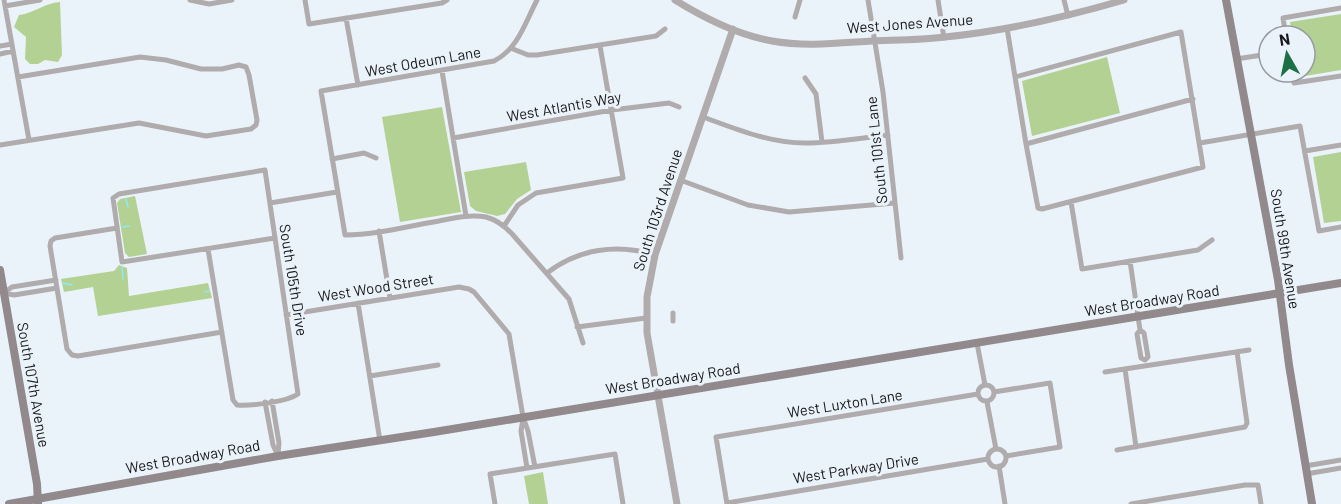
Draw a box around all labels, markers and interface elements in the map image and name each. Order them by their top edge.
street label: West Jones Avenue [846,10,974,36]
north arrow [1257,24,1317,84]
text: N [1278,28,1291,49]
street label: West Odeum Lane [364,42,482,80]
street label: West Atlantis Way [505,87,623,125]
street label: South 101st Lane [861,96,891,205]
street label: South 103rd Avenue [629,146,685,273]
street label: South 99th Avenue [1268,187,1304,310]
street label: South 105th Drive [276,223,312,337]
street label: West Wood Street [317,269,435,305]
street label: West Broadway Road [1083,280,1220,320]
street label: South 107th Avenue [14,321,54,449]
street label: West Broadway Road [604,358,741,398]
street label: West Luxton Lane [786,385,904,421]
street label: West Broadway Road [124,435,261,477]
street label: West Parkway Drive [792,449,920,487]

